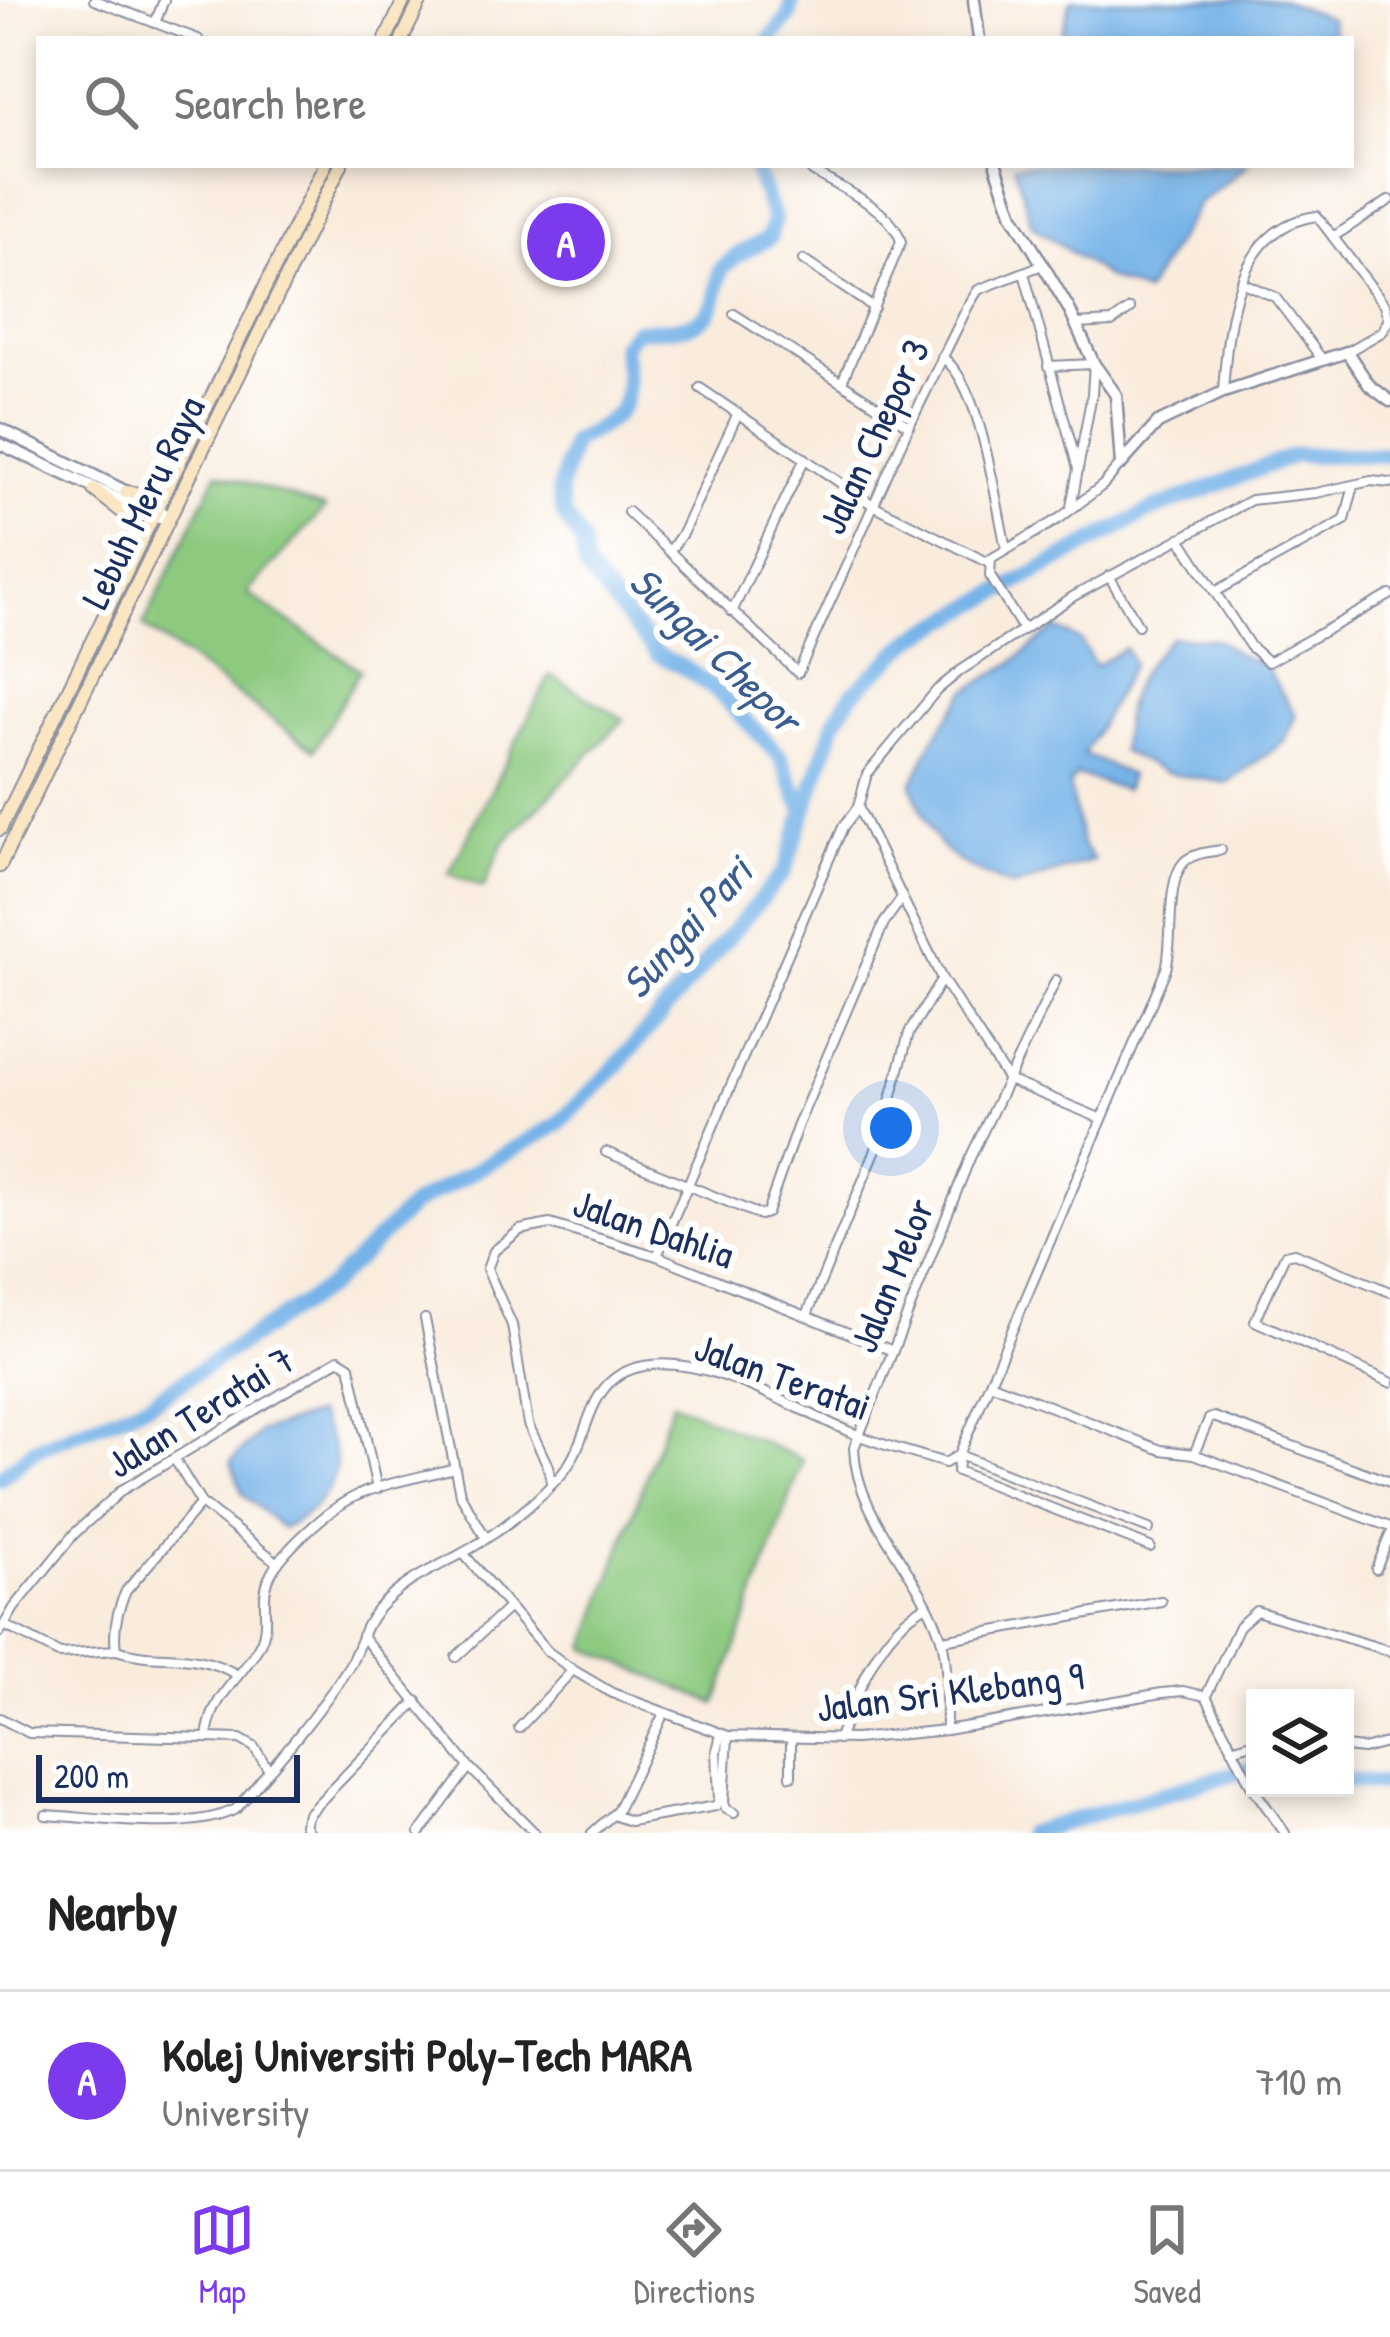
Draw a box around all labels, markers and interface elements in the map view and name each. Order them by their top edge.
search box [36,36,1354,168]
icon: search [78,69,144,135]
text: Search here [174,72,366,133]
pin: A [527,197,605,287]
street label: Jalan Chepor 3 [805,330,941,542]
street label: Lebuh Meru Raya [68,387,216,617]
water label: Sungai Chepor [617,553,818,749]
water label: Sungai Pari [607,842,768,1010]
your location [861,1098,921,1158]
street label: Jalan Dahlia [567,1176,741,1280]
street label: Jalan Melor [836,1190,946,1360]
street label: Jalan Teratai [688,1320,878,1432]
street label: Jalan Teratai 7 [96,1332,304,1490]
street label: Jalan Sri Klebang 9 [814,1648,1086,1734]
map controls [1246,1689,1354,1797]
button: layers [1246,1689,1354,1797]
scale bar [36,1749,300,1802]
text: 200 m [54,1754,129,1798]
text: Nearby [48,1877,178,1946]
text: Kolej Universiti Poly-Tech MARA [162,2024,692,2085]
text: A [77,2054,97,2107]
text: 710 m [1256,2054,1342,2107]
text: University [162,2085,310,2138]
tab: Map [189,2197,255,2313]
tab: Directions [634,2197,755,2313]
tab: Saved [1133,2197,1201,2313]

